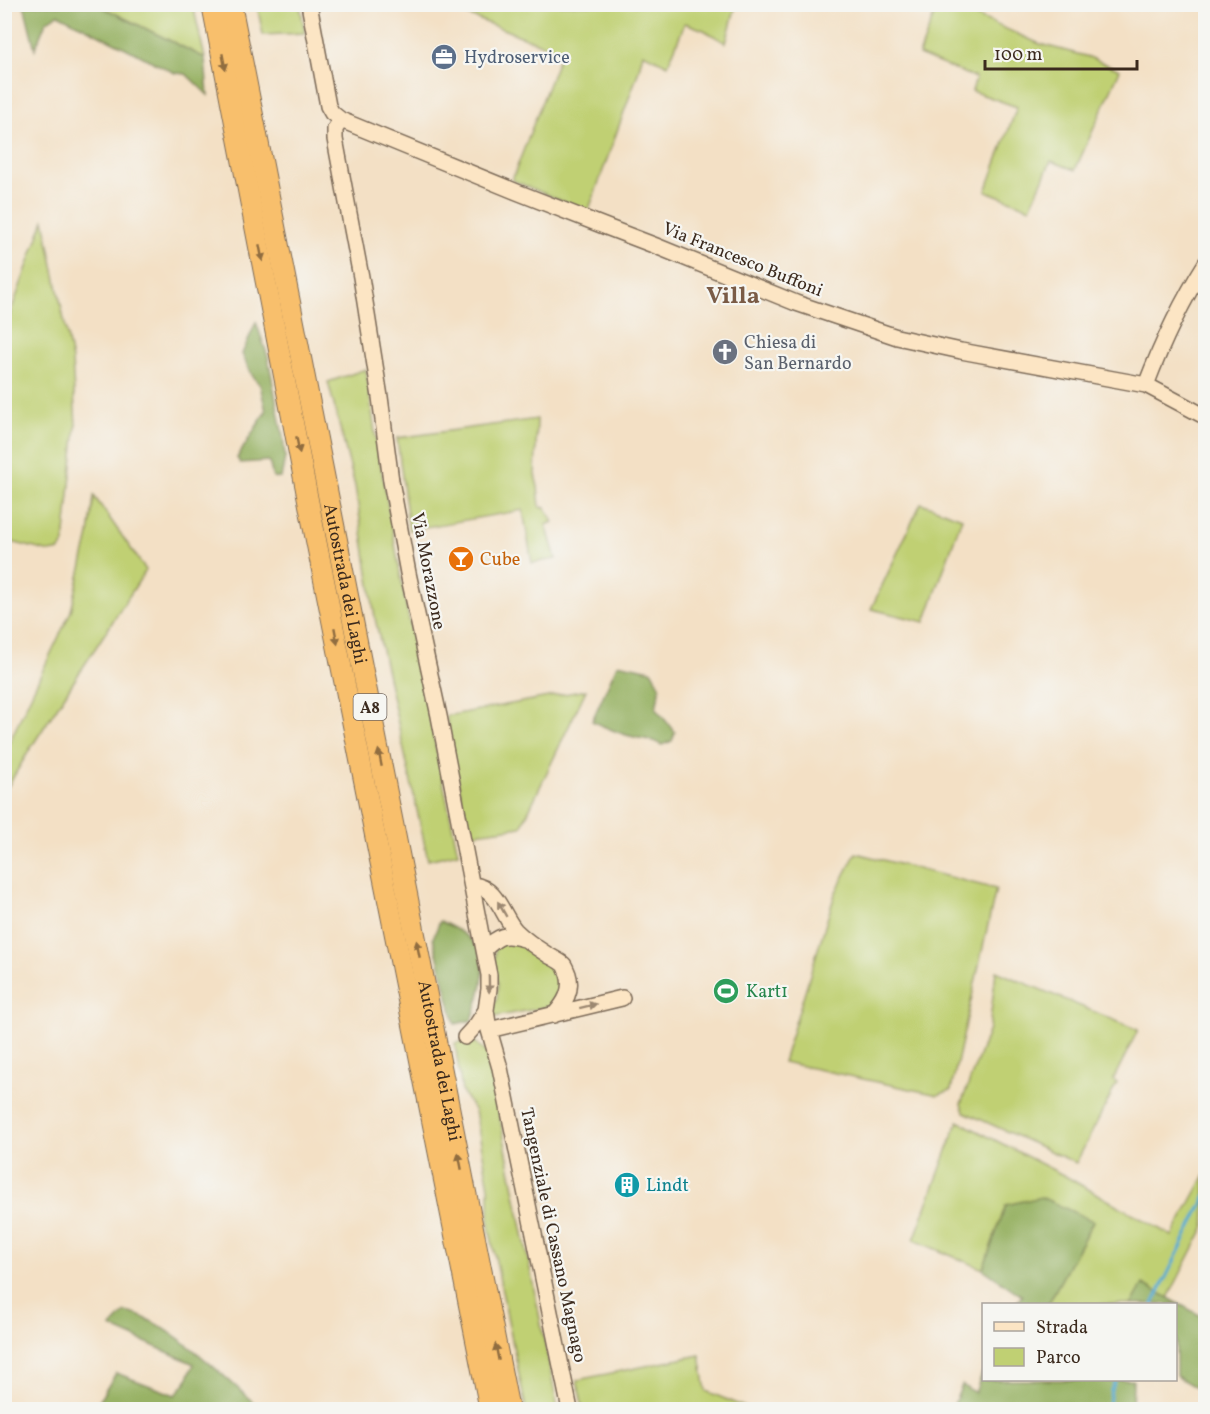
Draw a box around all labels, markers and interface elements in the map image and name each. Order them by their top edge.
scale bar [985,33,1136,71]
office icon: Hydroservice [429,42,459,72]
text: 100 m [994,43,1043,68]
place label: Hydroservice [464,46,570,71]
one-way arrow [220,53,229,72]
street label: Via Francesco Buffoni [659,217,826,304]
one-way arrow [257,244,266,263]
district label: Villa [706,280,760,314]
place label: Chiesa di San Bernardo [744,331,852,377]
church icon: Chiesa di San Bernardo [710,337,740,367]
one-way arrow [294,435,303,454]
street label: Autostrada dei Laghi [316,501,372,667]
street label: Via Morazzone [404,511,451,632]
bar icon: Cube [446,544,476,574]
place label: Cube [480,548,520,573]
one-way arrow [332,627,341,646]
road number: A8 [354,694,386,720]
one-way arrow [375,748,384,767]
one-way arrow [497,901,507,918]
one-way arrow [413,939,422,958]
one-way arrow [484,974,493,993]
sports icon: Kart1 [711,976,741,1006]
street label: Autostrada dei Laghi [410,978,467,1144]
place label: Kart1 [746,980,788,1005]
one-way arrow [579,1001,597,1011]
street label: Tangenziale di Cassano Magnago [513,1105,592,1365]
one-way arrow [455,1151,464,1170]
building icon: Lindt [612,1170,642,1200]
place label: Lindt [646,1174,689,1199]
legend [982,1303,1177,1381]
text: Strada [1036,1316,1088,1341]
one-way arrow [492,1342,501,1361]
text: Parco [1036,1346,1081,1371]

